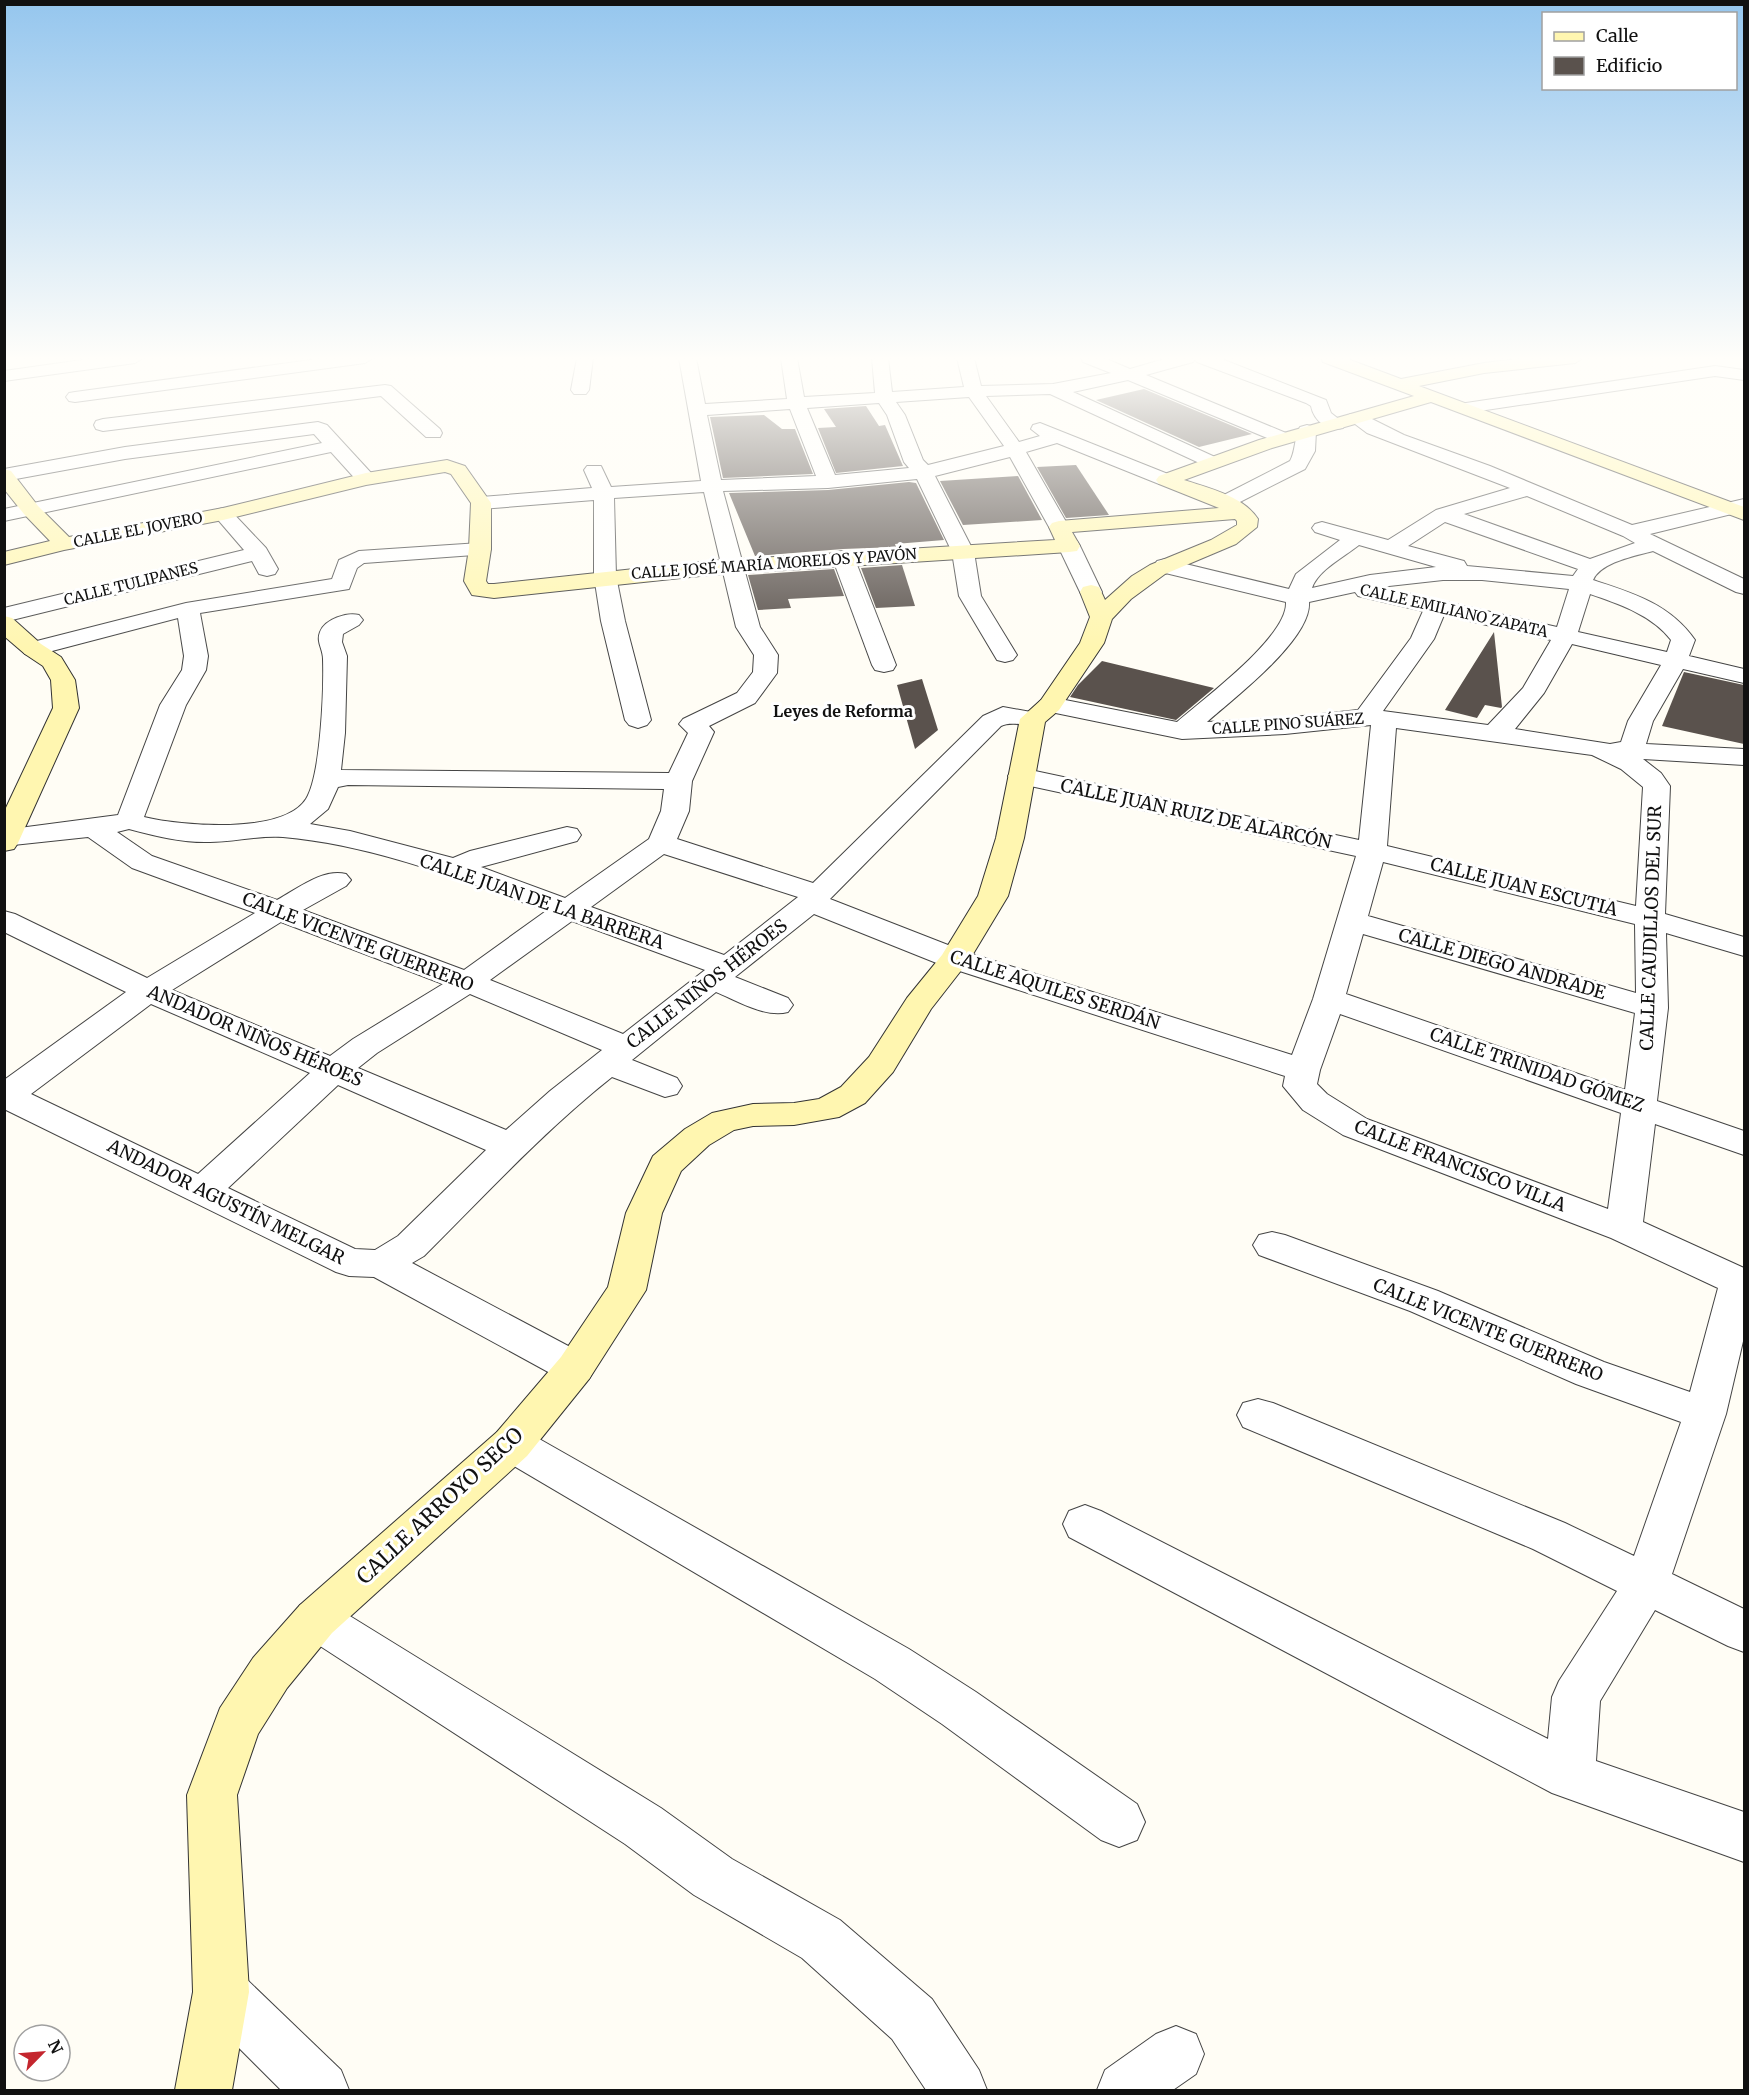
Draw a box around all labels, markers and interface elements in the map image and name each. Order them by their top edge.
legend [1542,12,1737,90]
text: Calle [1596,24,1638,47]
text: Edificio [1596,54,1662,77]
street label: CALLE EL JOVERO [72,508,204,551]
street label: CALLE JOSÉ MARÍA MORELOS Y PAVÓN [631,543,918,583]
street label: CALLE TULIPANES [62,558,200,609]
street label: CALLE EMILIANO ZAPATA [1358,580,1550,641]
district label: Leyes de Reforma [773,701,913,721]
street label: CALLE PINO SUÁREZ [1211,708,1365,738]
street label: CALLE JUAN RUIZ DE ALARCÓN [1058,773,1334,854]
street label: CALLE CAUDILLOS DEL SUR [1635,804,1666,1051]
street label: CALLE JUAN DE LA BARRERA [417,849,668,954]
street label: CALLE JUAN ESCUTIA [1428,852,1620,921]
street label: CALLE VICENTE GUERRERO [239,887,477,996]
street label: CALLE NIÑOS HÉROES [622,914,792,1054]
street label: CALLE DIEGO ANDRADE [1396,923,1609,1004]
street label: CALLE AQUILES SERDÁN [947,945,1163,1034]
street label: ANDADOR NIÑOS HÉROES [143,979,367,1092]
street label: CALLE TRINIDAD GÓMEZ [1427,1022,1647,1117]
street label: CALLE FRANCISCO VILLA [1351,1115,1570,1217]
street label: ANDADOR AGUSTÍN MELGAR [103,1134,349,1269]
street label: CALLE VICENTE GUERRERO [1370,1273,1607,1386]
street label: CALLE ARROYO SECO [351,1421,529,1590]
north arrow [12,2023,72,2083]
text: N [44,2037,67,2057]

